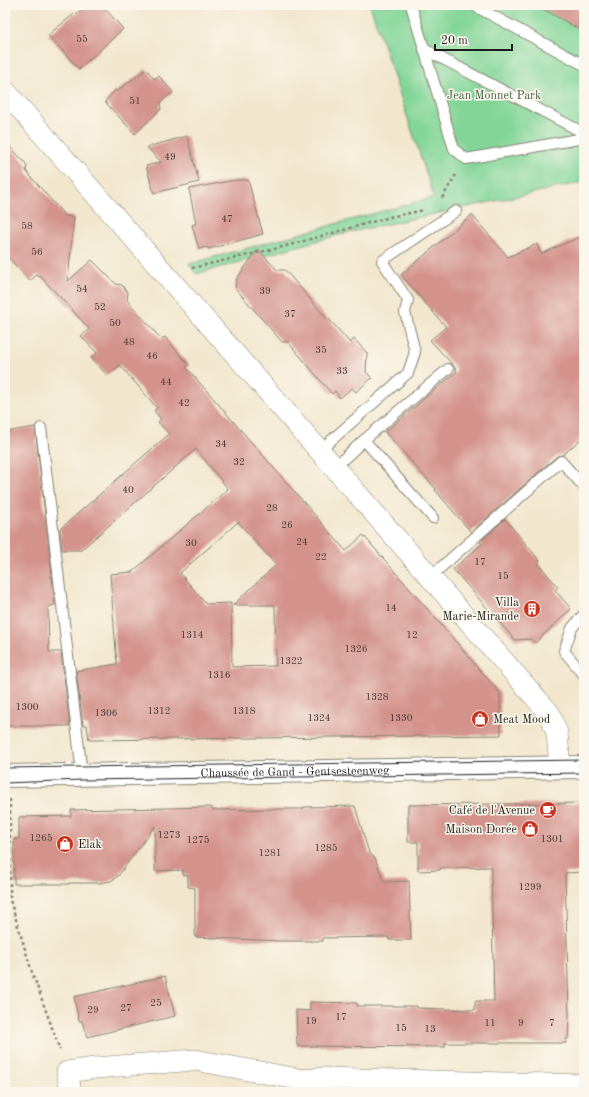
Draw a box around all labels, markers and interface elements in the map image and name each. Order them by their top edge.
scale bar [435,26,512,52]
house number: 55 [76,34,88,44]
text: 20 m [441,35,468,47]
park label: Jean Monnet Park [447,90,541,102]
house number: 51 [129,96,141,106]
house number: 49 [164,152,176,162]
house number: 47 [221,214,233,224]
house number: 58 [21,221,33,231]
house number: 56 [31,247,43,257]
house number: 54 [76,284,88,294]
house number: 39 [259,286,271,296]
house number: 52 [94,302,106,312]
house number: 37 [284,309,296,319]
house number: 50 [109,318,121,328]
house number: 48 [123,337,135,347]
house number: 35 [315,345,327,355]
house number: 46 [146,351,158,361]
house number: 33 [336,366,348,376]
house number: 44 [160,377,172,387]
house number: 42 [178,398,190,408]
house number: 34 [215,439,227,449]
house number: 32 [233,457,245,467]
house number: 40 [122,485,134,495]
house number: 28 [266,503,278,513]
house number: 26 [281,520,293,530]
house number: 24 [296,537,308,547]
house number: 30 [185,538,197,548]
house number: 22 [315,552,327,562]
house number: 17 [474,557,486,567]
house number: 15 [497,571,509,581]
place label: Villa Marie-Mirande [442,597,519,623]
building icon: Villa Marie-Mirande [522,599,542,619]
house number: 14 [385,603,397,613]
house number: 1314 [180,630,204,640]
house number: 12 [406,630,418,640]
house number: 1326 [344,644,368,654]
house number: 1322 [279,656,303,666]
house number: 1316 [207,670,231,680]
house number: 1328 [365,692,389,702]
house number: 1300 [15,702,39,712]
house number: 1312 [147,706,171,716]
house number: 1318 [232,706,256,716]
house number: 1306 [94,708,118,718]
shop icon: Meat Mood [470,709,490,729]
house number: 1324 [307,713,331,723]
house number: 1330 [389,713,413,723]
place label: Meat Mood [493,714,550,726]
street label: Chaussée de Gand - Gentsesteenweg [200,765,390,780]
cafe icon: Café de l'Avenue [538,800,558,820]
place label: Café de l'Avenue [449,805,535,817]
shop icon: Maison Dorée [520,819,540,839]
place label: Maison Dorée [446,824,517,836]
house number: 1273 [157,830,181,840]
house number: 1265 [29,833,53,843]
shop icon: Elak [55,834,75,854]
house number: 1301 [540,834,564,844]
house number: 1275 [186,835,210,845]
place label: Elak [78,839,102,851]
house number: 1285 [314,843,338,853]
house number: 1281 [258,848,282,858]
house number: 1299 [518,882,542,892]
house number: 25 [150,998,162,1008]
house number: 27 [120,1003,132,1013]
house number: 29 [87,1005,99,1015]
house number: 17 [335,1012,347,1022]
house number: 19 [305,1016,317,1026]
house number: 11 [484,1018,496,1028]
house number: 9 [518,1018,524,1028]
house number: 7 [549,1018,555,1028]
house number: 15 [395,1023,407,1033]
house number: 13 [424,1024,436,1034]

